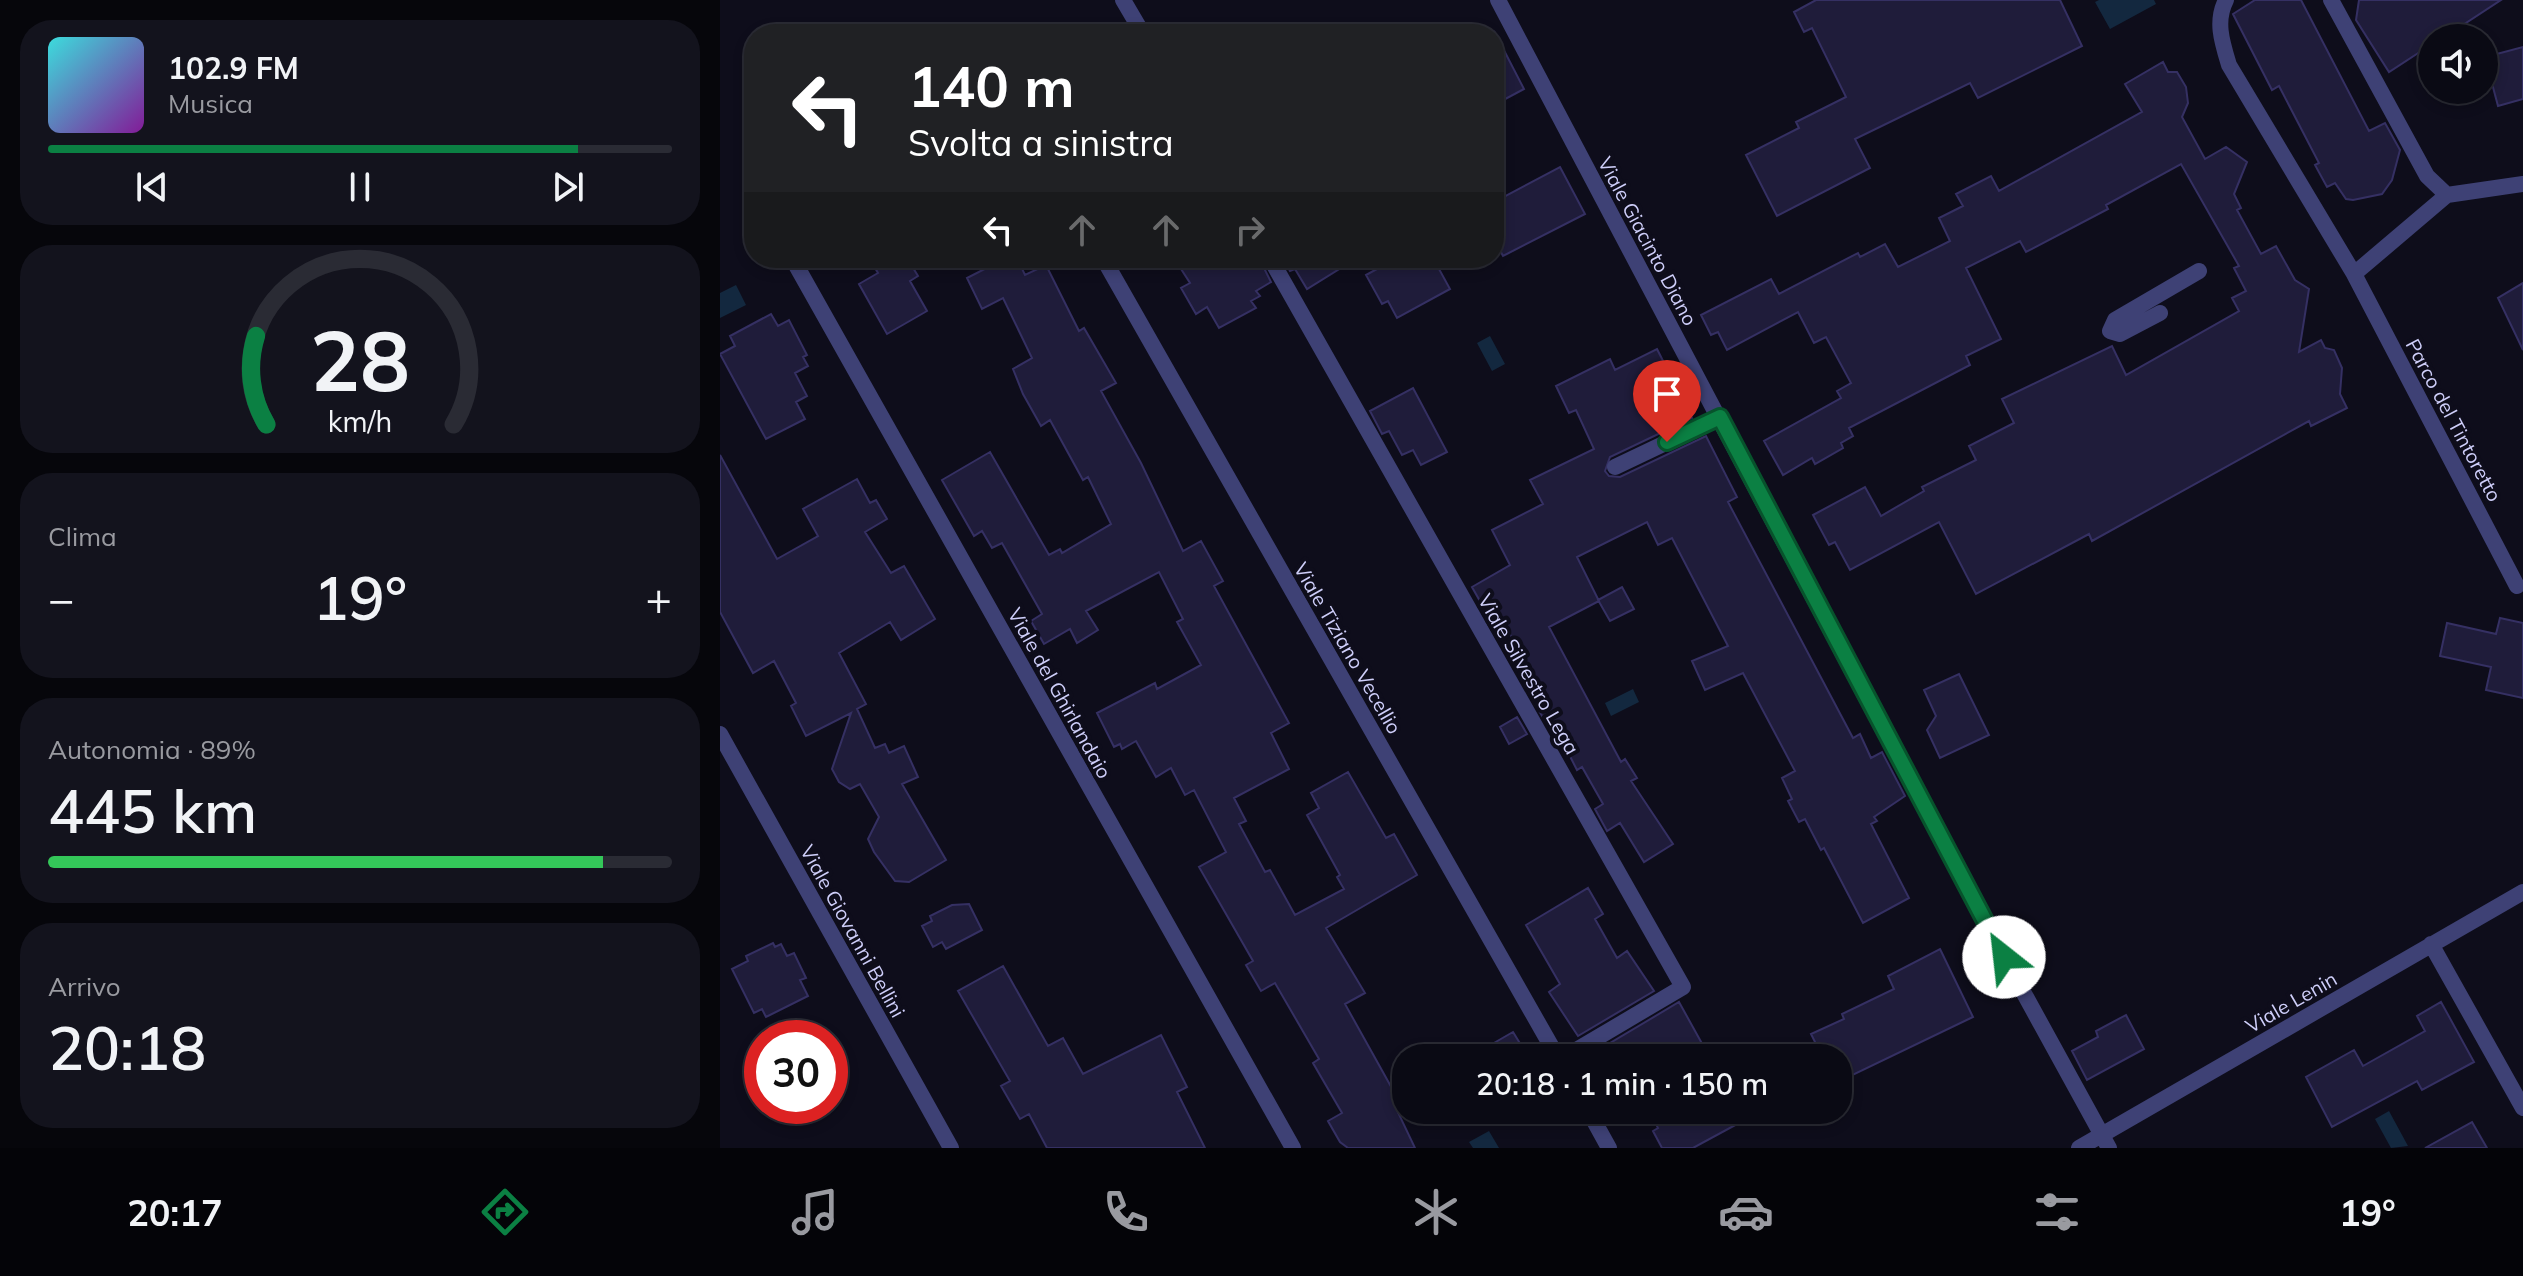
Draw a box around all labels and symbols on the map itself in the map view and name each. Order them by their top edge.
street label: Viale Giacinto Diano [1593,152,1703,330]
street label: Parco del Tintoretto [2401,334,2507,506]
pin [1633,360,1701,442]
street label: Viale Tiziano Vecellio [1289,558,1407,738]
street label: Viale Silvestro Lega [1473,589,1585,759]
street label: Viale del Ghirlandaio [1003,603,1117,783]
street label: Viale Giovanni Bellini [795,840,911,1022]
position arrow [1962,915,2046,999]
street label: Viale Lenin [2241,966,2341,1038]
speed limit sign: 30 [744,1020,848,1124]

